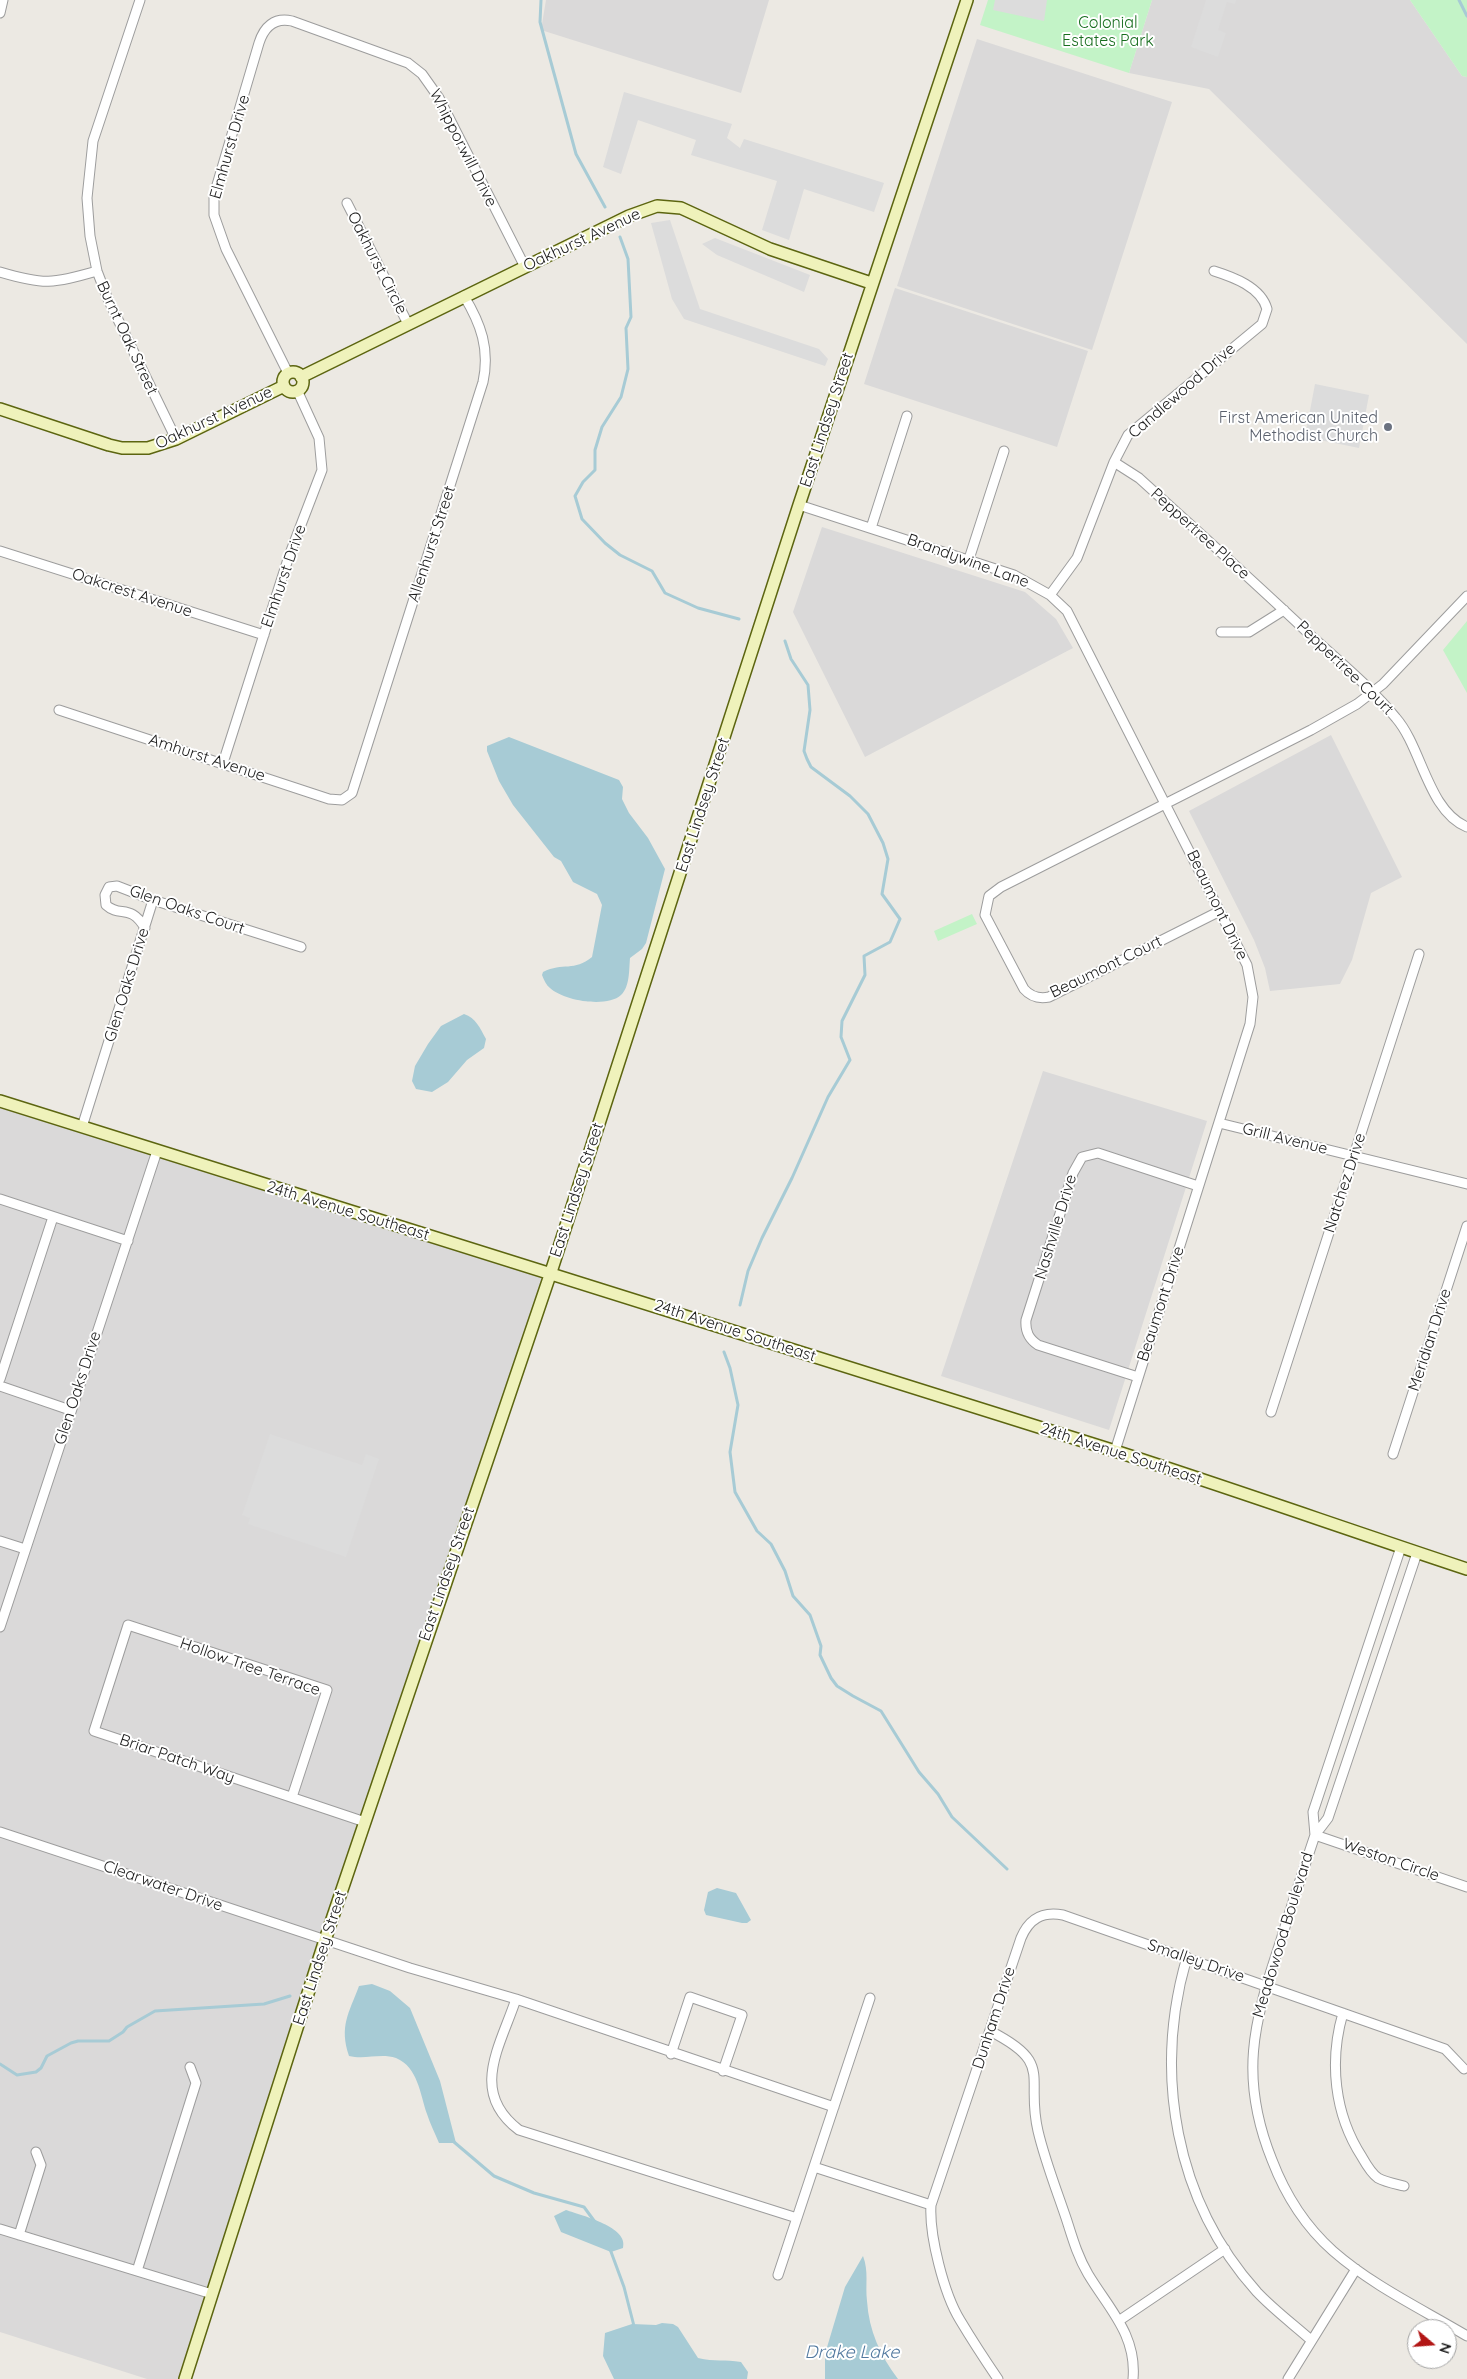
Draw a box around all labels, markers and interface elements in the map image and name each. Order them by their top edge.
park label: Colonial Estates Park [1062,13,1154,51]
street label: Whipporwill Drive [425,86,501,210]
street label: Elmhurst Drive [206,93,254,201]
street label: Oakhurst Avenue [520,205,644,275]
street label: Oakhurst Circle [343,208,411,318]
street label: Burnt Oak Street [92,278,162,398]
street label: Candlewood Drive [1125,339,1239,443]
street label: East Lindsey Street [796,350,858,490]
street label: Oakhurst Avenue [152,383,276,453]
place label: First American United Methodist Church [1219,408,1378,446]
marker: First American United Methodist Church [1382,421,1394,433]
street label: Allenhurst Street [404,483,460,605]
street label: Peppertree Place [1146,484,1254,584]
street label: Elmhurst Drive [257,522,311,630]
street label: Brandywine Lane [904,530,1032,592]
street label: Oakcrest Avenue [69,565,195,621]
street label: Peppertree Court [1292,617,1398,719]
street label: Amhurst Avenue [146,730,268,786]
street label: East Lindsey Street [672,735,734,875]
street label: Beaumont Drive [1182,847,1252,963]
street label: Glen Oaks Court [127,881,247,939]
street label: Glen Oaks Drive [101,926,153,1044]
street label: Beaumont Court [1047,932,1165,1002]
street label: Grill Avenue [1240,1119,1330,1159]
street label: East Lindsey Street [546,1120,608,1260]
street label: Natchez Drive [1320,1131,1370,1235]
street label: Nashville Drive [1031,1172,1081,1282]
street label: 24th Avenue Southeast [264,1177,432,1245]
street label: Beaumont Drive [1133,1244,1189,1364]
street label: Meridian Drive [1404,1286,1456,1394]
street label: 24th Avenue Southeast [652,1296,818,1366]
street label: Glen Oaks Drive [51,1329,105,1447]
street label: 24th Avenue Southeast [1038,1419,1204,1489]
street label: East Lindsey Street [415,1504,479,1644]
street label: Hollow Tree Terrace [177,1634,323,1700]
street label: Briar Patch Way [117,1730,237,1788]
street label: Weston Circle [1340,1834,1442,1886]
street label: Meadowood Boulevard [1249,1850,1317,2020]
street label: Clearwater Drive [101,1857,225,1915]
street label: East Lindsey Street [289,1888,351,2028]
street label: Smalley Drive [1145,1935,1247,1987]
street label: Dunham Drive [968,1965,1020,2071]
north arrow [1407,2319,1457,2369]
text: N [1435,2341,1455,2356]
water label: Drake Lake [805,2342,899,2364]

